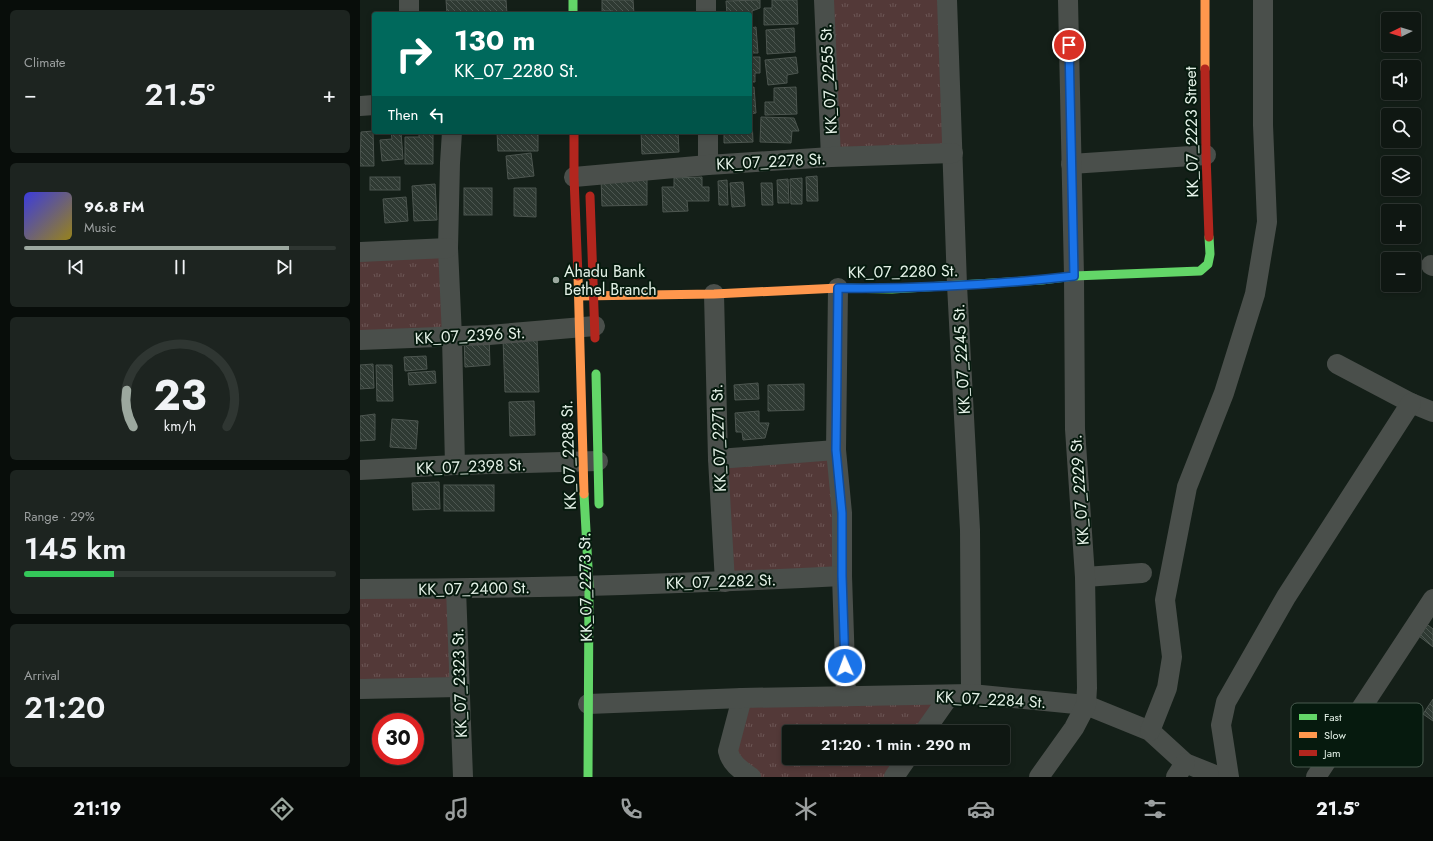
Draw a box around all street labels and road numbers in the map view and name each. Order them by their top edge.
street label: KK_07_2255 St. [814,23,843,135]
street label: KK_07_2223 Street [1179,66,1204,198]
street label: KK_07_2278 St. [716,147,826,176]
street label: KK_07_2280 St. [847,259,959,284]
street label: KK_07_2245 St. [947,303,976,415]
street label: KK_07_2396 St. [414,321,526,350]
street label: KK_07_2271 St. [705,384,732,492]
street label: KK_07_2288 St. [555,400,582,510]
street label: KK_07_2229 St. [1064,434,1095,546]
street label: KK_07_2398 St. [416,453,526,480]
street label: KK_07_2273 St. [573,532,598,642]
street label: KK_07_2282 St. [665,568,777,595]
street label: KK_07_2400 St. [418,576,530,601]
street label: KK_07_2323 St. [446,628,473,738]
street label: KK_07_2284 St. [935,685,1047,714]

